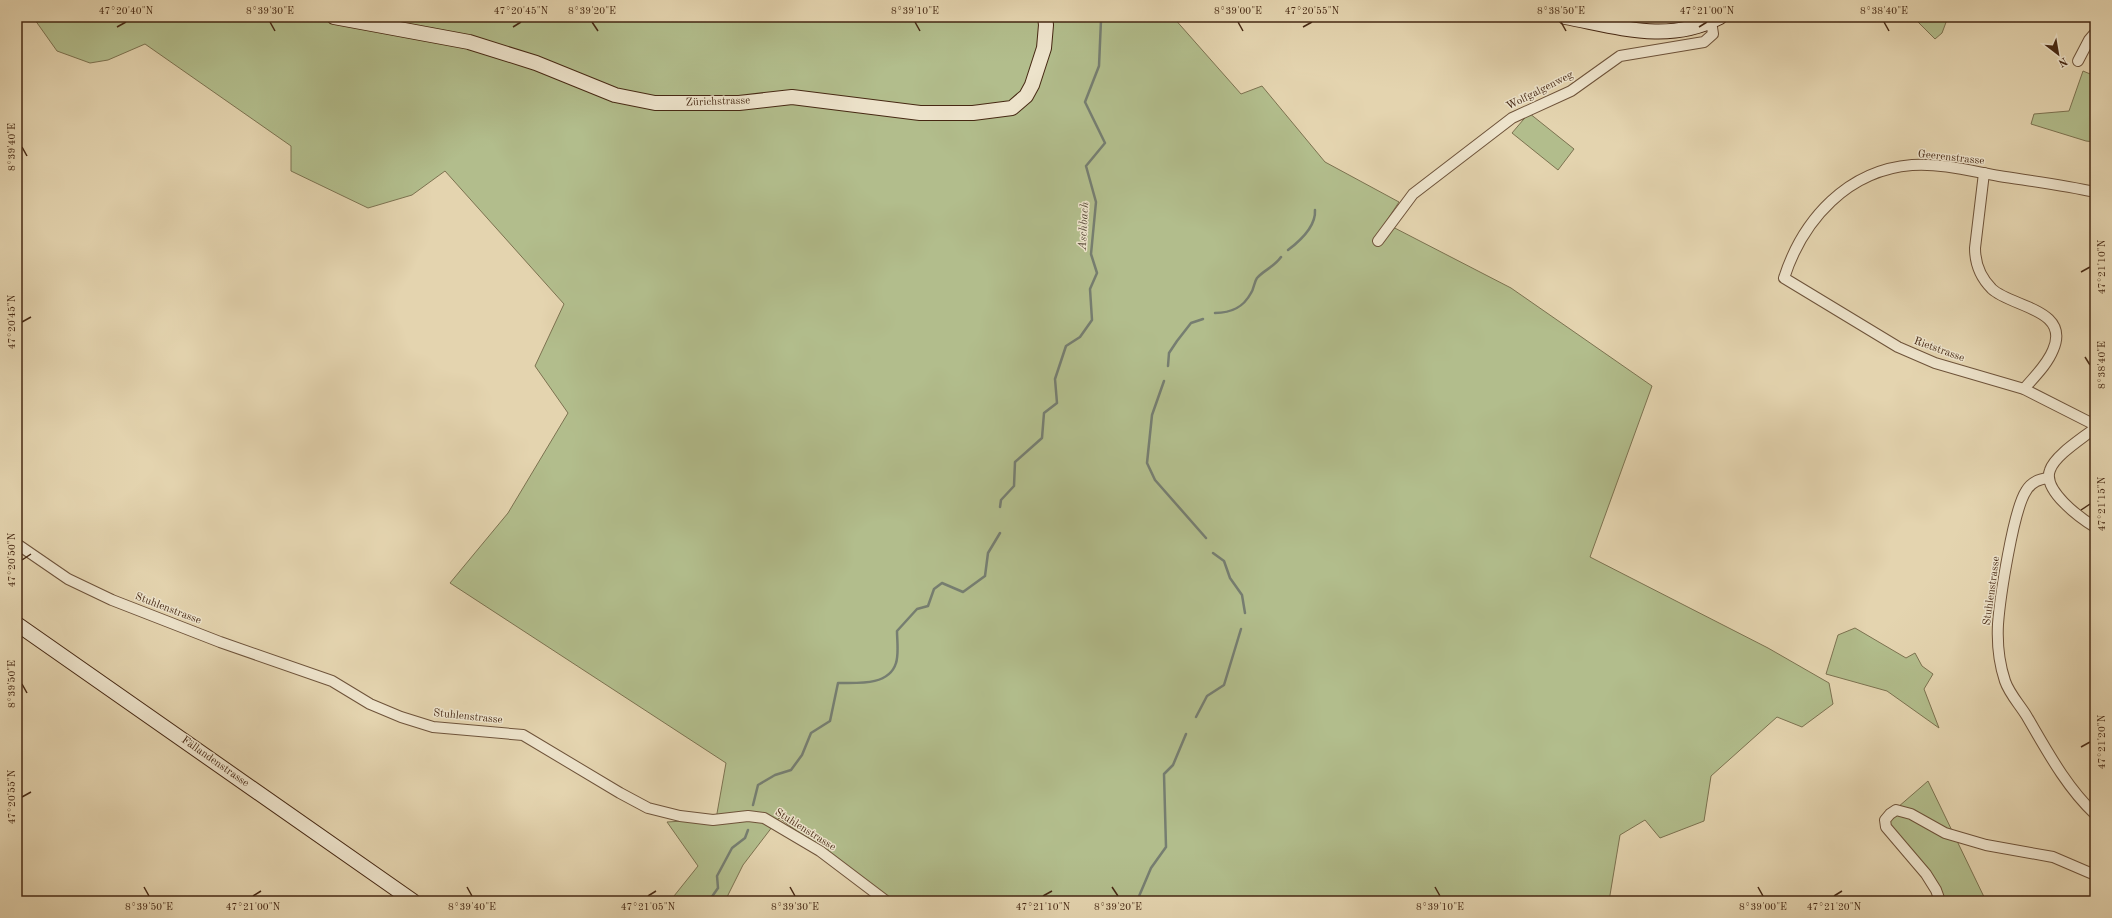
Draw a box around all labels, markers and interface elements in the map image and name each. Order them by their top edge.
text: 47°20'40"N [99,6,154,16]
text: 8°39'30"E [246,6,294,16]
text: 47°20'45"N [494,6,549,16]
text: 8°39'20"E [568,6,616,16]
text: 8°39'10"E [891,6,939,16]
text: 8°39'00"E [1214,6,1262,16]
text: 47°20'55"N [1285,6,1340,16]
text: 8°38'50"E [1537,6,1585,16]
text: 47°21'00"N [1680,6,1735,16]
text: 8°38'40"E [1860,6,1908,16]
north arrow [2038,34,2078,74]
text: N [2055,54,2069,68]
street label: Wolfgalgenweg [1505,69,1575,112]
street label: Zürichstrasse [686,95,750,109]
text: 8°39'40"E [7,123,17,171]
street label: Geerenstrasse [1917,149,1985,167]
water label: Aschbach [1077,202,1091,251]
text: 47°21'10"N [2097,239,2107,294]
text: 47°20'45"N [7,294,17,349]
street label: Rietstrasse [1912,336,1966,364]
text: 8°38'40"E [2097,341,2107,389]
text: 47°21'15"N [2097,476,2107,531]
text: 47°20'50"N [7,532,17,587]
street label: Stuhlenstrasse [1982,556,2002,626]
street label: Stuhlenstrasse [133,591,203,627]
text: 8°39'50"E [7,660,17,708]
street label: Stuhlenstrasse [433,708,503,726]
text: 47°21'20"N [2097,714,2107,769]
street label: Fällandenstrasse [179,735,251,789]
text: 47°20'55"N [7,769,17,824]
street label: Stuhlenstrasse [773,807,837,853]
text: 8°39'50"E [125,902,173,912]
text: 47°21'00"N [226,902,281,912]
text: 8°39'40"E [448,902,496,912]
text: 47°21'05"N [621,902,676,912]
text: 8°39'30"E [771,902,819,912]
text: 47°21'10"N [1016,902,1071,912]
text: 8°39'20"E [1094,902,1142,912]
text: 8°39'10"E [1416,902,1464,912]
text: 8°39'00"E [1739,902,1787,912]
text: 47°21'20"N [1807,902,1862,912]

